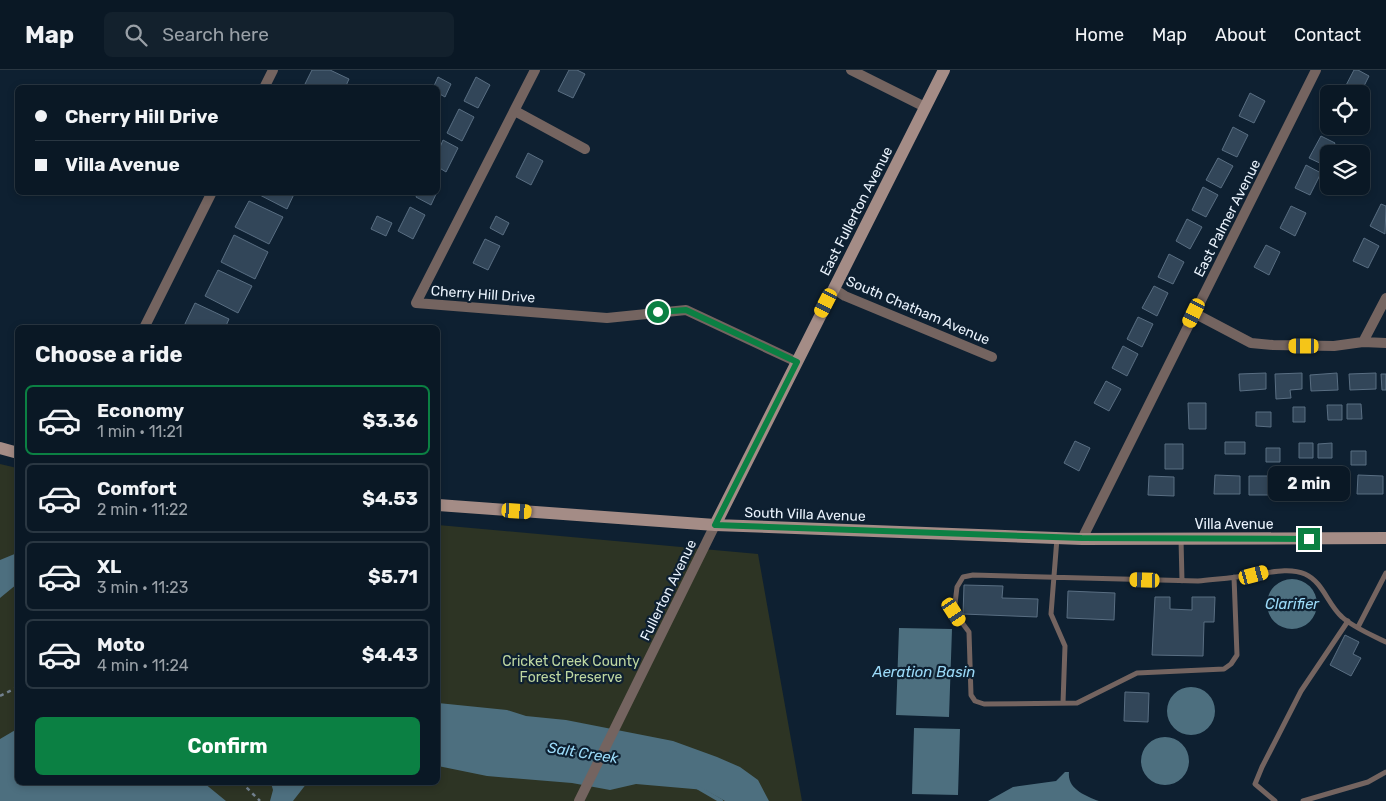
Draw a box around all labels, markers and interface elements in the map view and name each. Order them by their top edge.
search box [104,12,454,57]
text: Map [25,21,74,49]
icon: search [122,21,150,49]
text: Search here [162,23,269,46]
text: Home [1075,24,1124,46]
text: Map [1152,24,1187,46]
text: About [1215,24,1266,46]
text: Contact [1294,24,1361,46]
map controls [1320,85,1370,195]
button: locate [1320,85,1370,135]
text: Cherry Hill Drive [65,105,219,128]
street label: East Fullerton Avenue [816,144,896,279]
button: layers [1320,145,1370,195]
text: Villa Avenue [65,153,180,176]
street label: East Palmer Avenue [1190,156,1265,280]
street label: South Chatham Avenue [843,272,992,349]
street label: Cherry Hill Drive [430,282,536,307]
car [812,286,839,320]
car [1180,296,1207,330]
route start [647,301,669,323]
car [1289,339,1319,354]
text: Choose a ride [35,341,182,368]
icon: car [37,398,82,443]
text: Economy [97,399,184,422]
text: $3.36 [363,409,418,432]
text: 1 min · 11:21 [97,422,183,441]
callout: 2 min [1268,466,1350,502]
text: 2 min [1287,474,1331,493]
icon: car [37,476,82,521]
text: Comfort [97,477,177,500]
text: $4.53 [362,487,418,510]
text: 2 min · 11:22 [97,500,188,519]
car [501,502,532,520]
street label: South Villa Avenue [744,504,866,525]
street label: Villa Avenue [1194,516,1274,533]
route end [1298,528,1320,550]
street label: Fullerton Avenue [637,537,700,644]
icon: car [37,554,82,599]
text: XL [97,555,121,578]
car [1237,564,1270,586]
text: $5.71 [368,565,418,588]
car [1129,572,1160,588]
text: 3 min · 11:23 [97,578,188,597]
car [939,595,968,629]
water label: Clarifier [1265,595,1320,613]
icon: car [37,632,82,677]
text: Moto [97,633,145,656]
text: $4.43 [362,643,418,666]
park label: Cricket Creek County Forest Preserve [502,653,640,686]
text: 4 min · 11:24 [97,656,189,675]
water label: Aeration Basin [872,663,975,681]
button: Confirm [35,717,420,775]
water label: Salt Creek [546,739,620,768]

